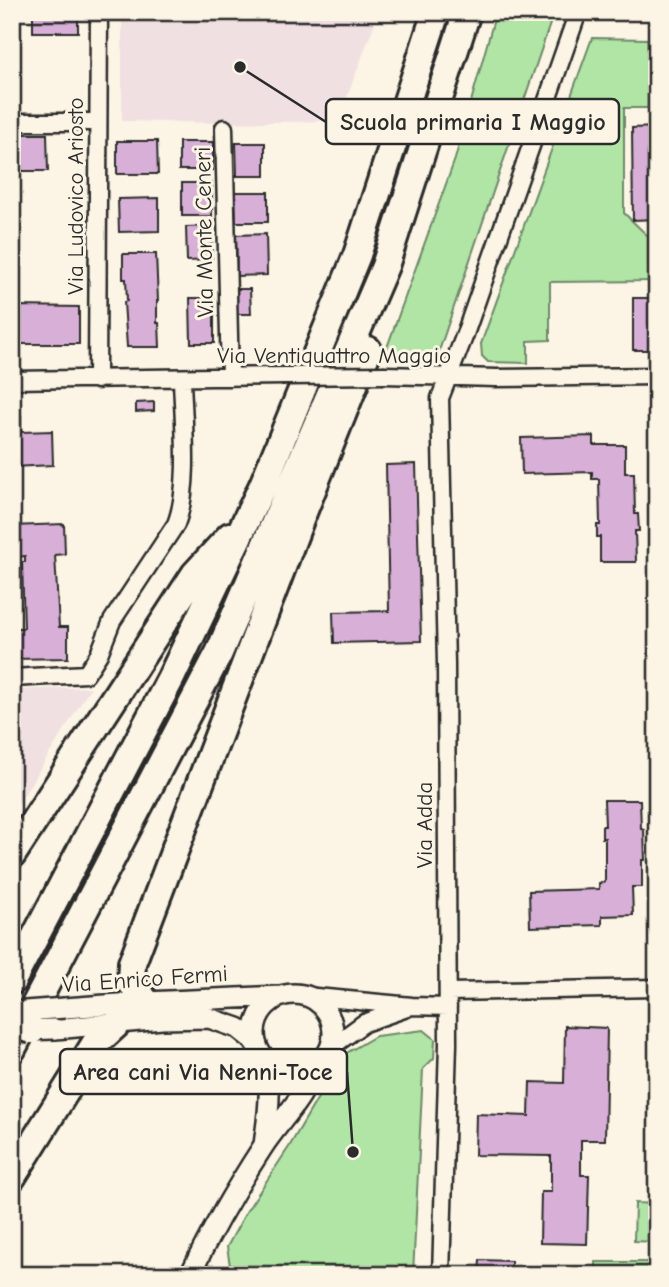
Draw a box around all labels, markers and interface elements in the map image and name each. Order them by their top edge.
street label: Via Ludovico Ariosto [62,97,89,295]
callout: Scuola primaria I Maggio [326,99,619,144]
text: Scuola primaria I Maggio [340,108,606,136]
street label: Via Monte Ceneri [189,146,219,318]
street label: Via Ventiquattro Maggio [217,342,451,369]
street label: Via Adda [411,782,438,868]
street label: Via Enrico Fermi [61,960,229,998]
callout: Area cani Via Nenni-Toce [60,1049,347,1094]
text: Area cani Via Nenni-Toce [74,1058,333,1086]

